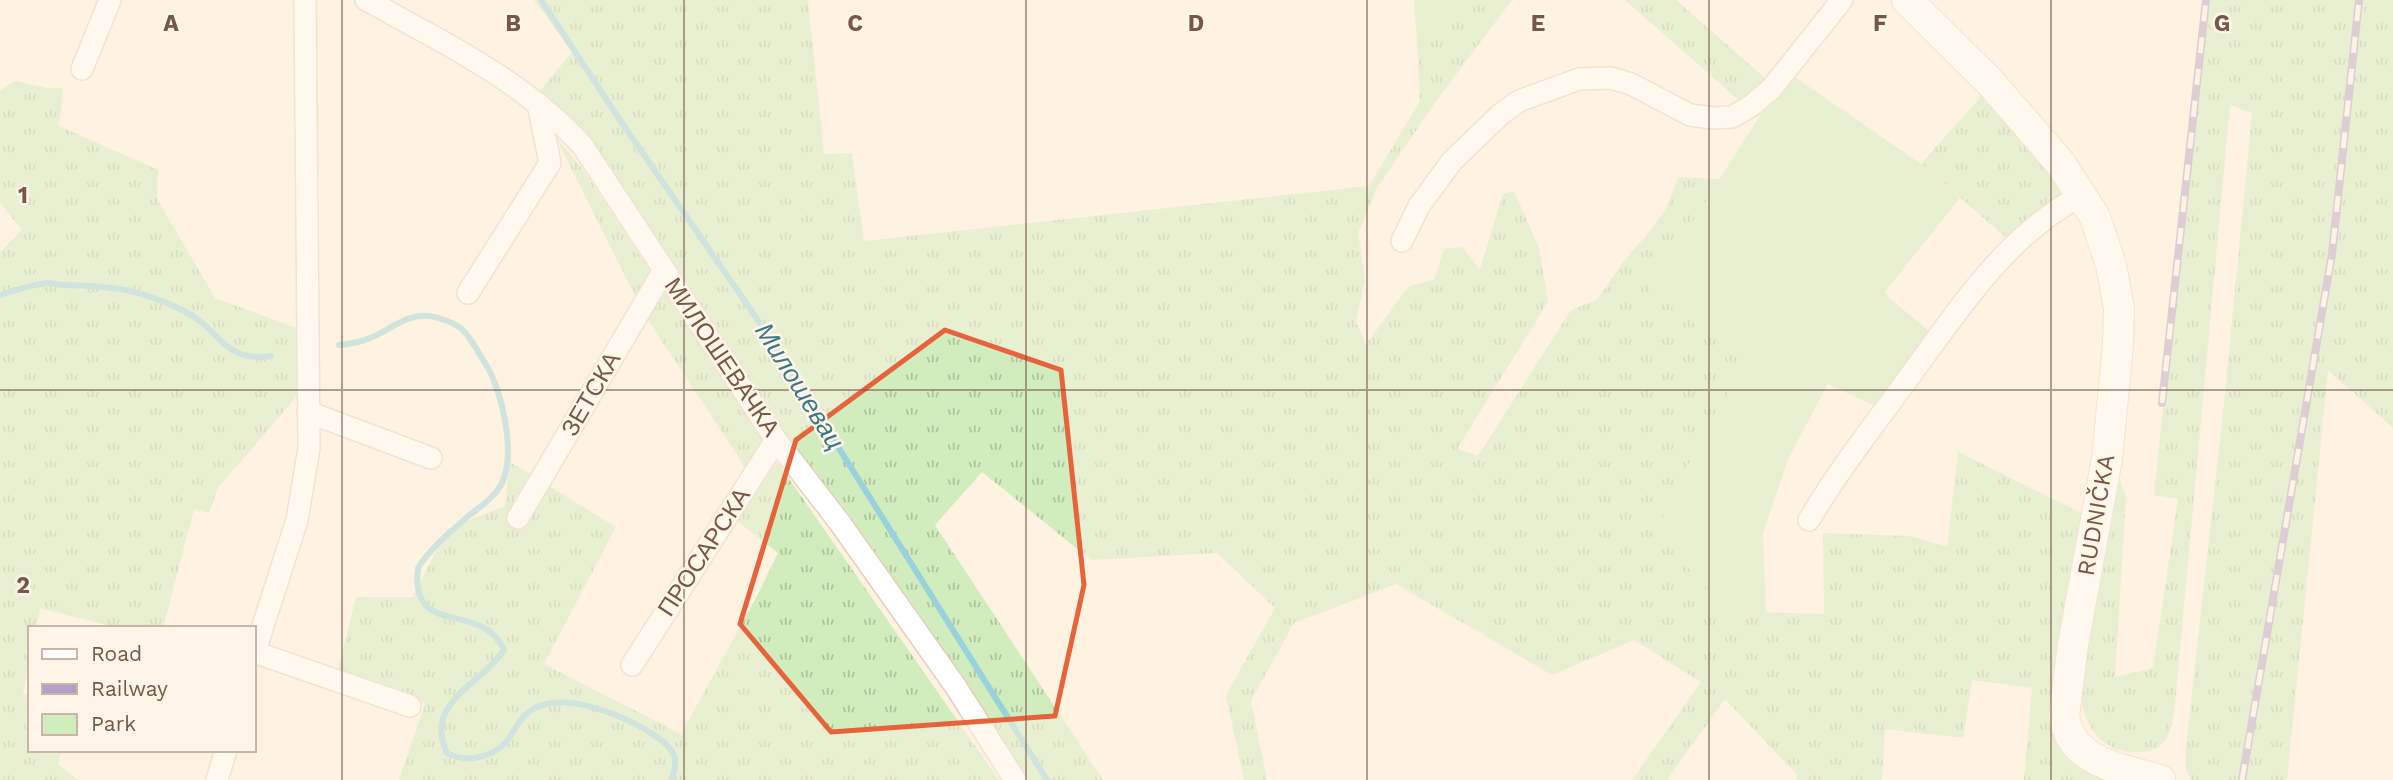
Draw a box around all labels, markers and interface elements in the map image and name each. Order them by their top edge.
text: A [163,10,179,37]
text: B [505,10,521,37]
text: C [847,10,863,37]
text: D [1188,10,1204,37]
text: E [1531,10,1545,37]
text: F [1873,10,1887,37]
text: G [2214,10,2230,37]
text: 1 [18,182,28,209]
street label: МИЛОШЕВАЧКА [659,272,785,442]
water label: Милошевац [749,317,851,455]
street label: ЗЕТСКА [556,347,626,441]
street label: RUDNIČKA [2072,452,2120,578]
street label: ПРОСАРСКА [652,483,756,621]
text: 2 [16,572,30,599]
legend [28,626,256,752]
text: Road [91,641,142,666]
text: Railway [91,676,168,701]
text: Park [91,711,136,736]

